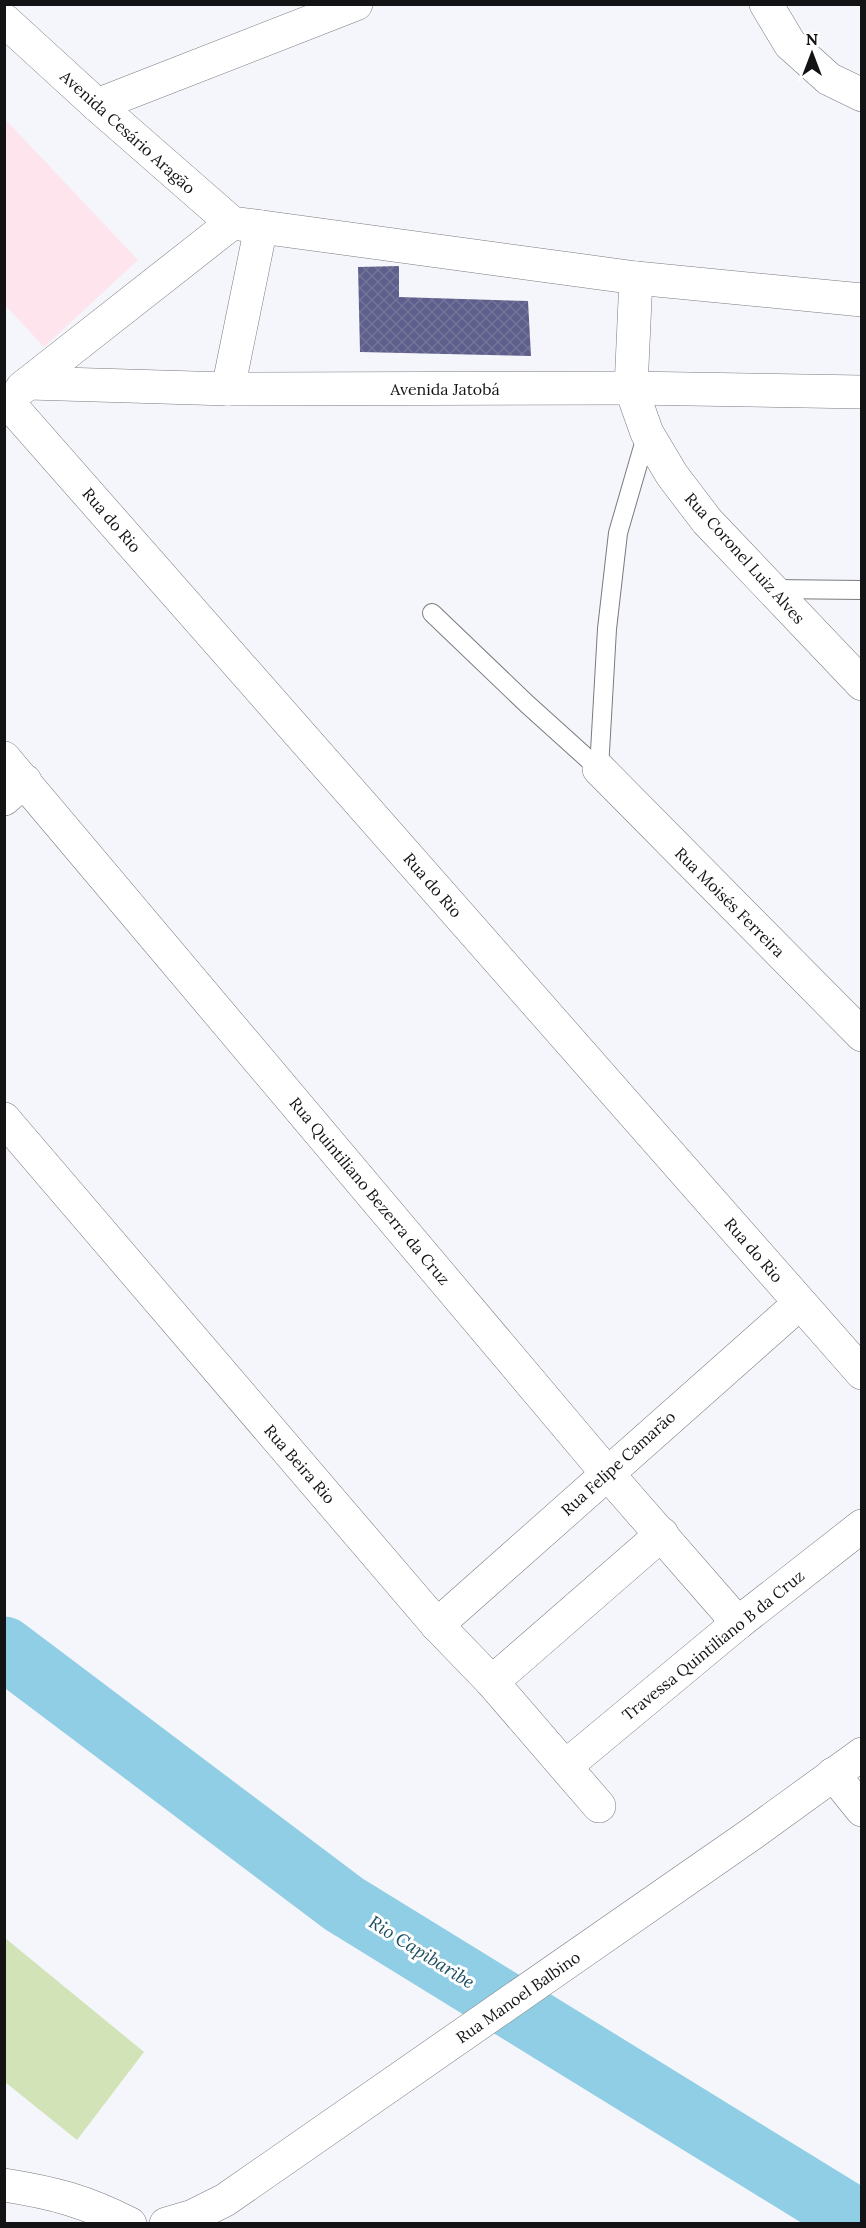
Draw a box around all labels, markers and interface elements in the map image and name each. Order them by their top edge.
north arrow [782,24,842,84]
text: N [806,29,818,49]
street label: Avenida Cesário Aragão [56,65,200,198]
street label: Avenida Jatobá [389,379,500,399]
street label: Rua do Rio [79,484,145,556]
street label: Rua Coronel Luiz Alves [681,488,809,628]
street label: Rua Moisés Ferreira [671,843,789,961]
street label: Rua do Rio [400,849,466,921]
street label: Rua Quintiliano Bezerra da Cruz [286,1093,454,1289]
street label: Rua do Rio [721,1214,787,1286]
street label: Rua Felipe Camarão [557,1406,679,1520]
street label: Rua Beira Rio [260,1420,340,1508]
street label: Travessa Quintiliano B da Cruz [618,1565,808,1725]
water label: Rio Capibaribe [365,1910,479,1994]
street label: Rua Manoel Balbino [452,1947,584,2047]

